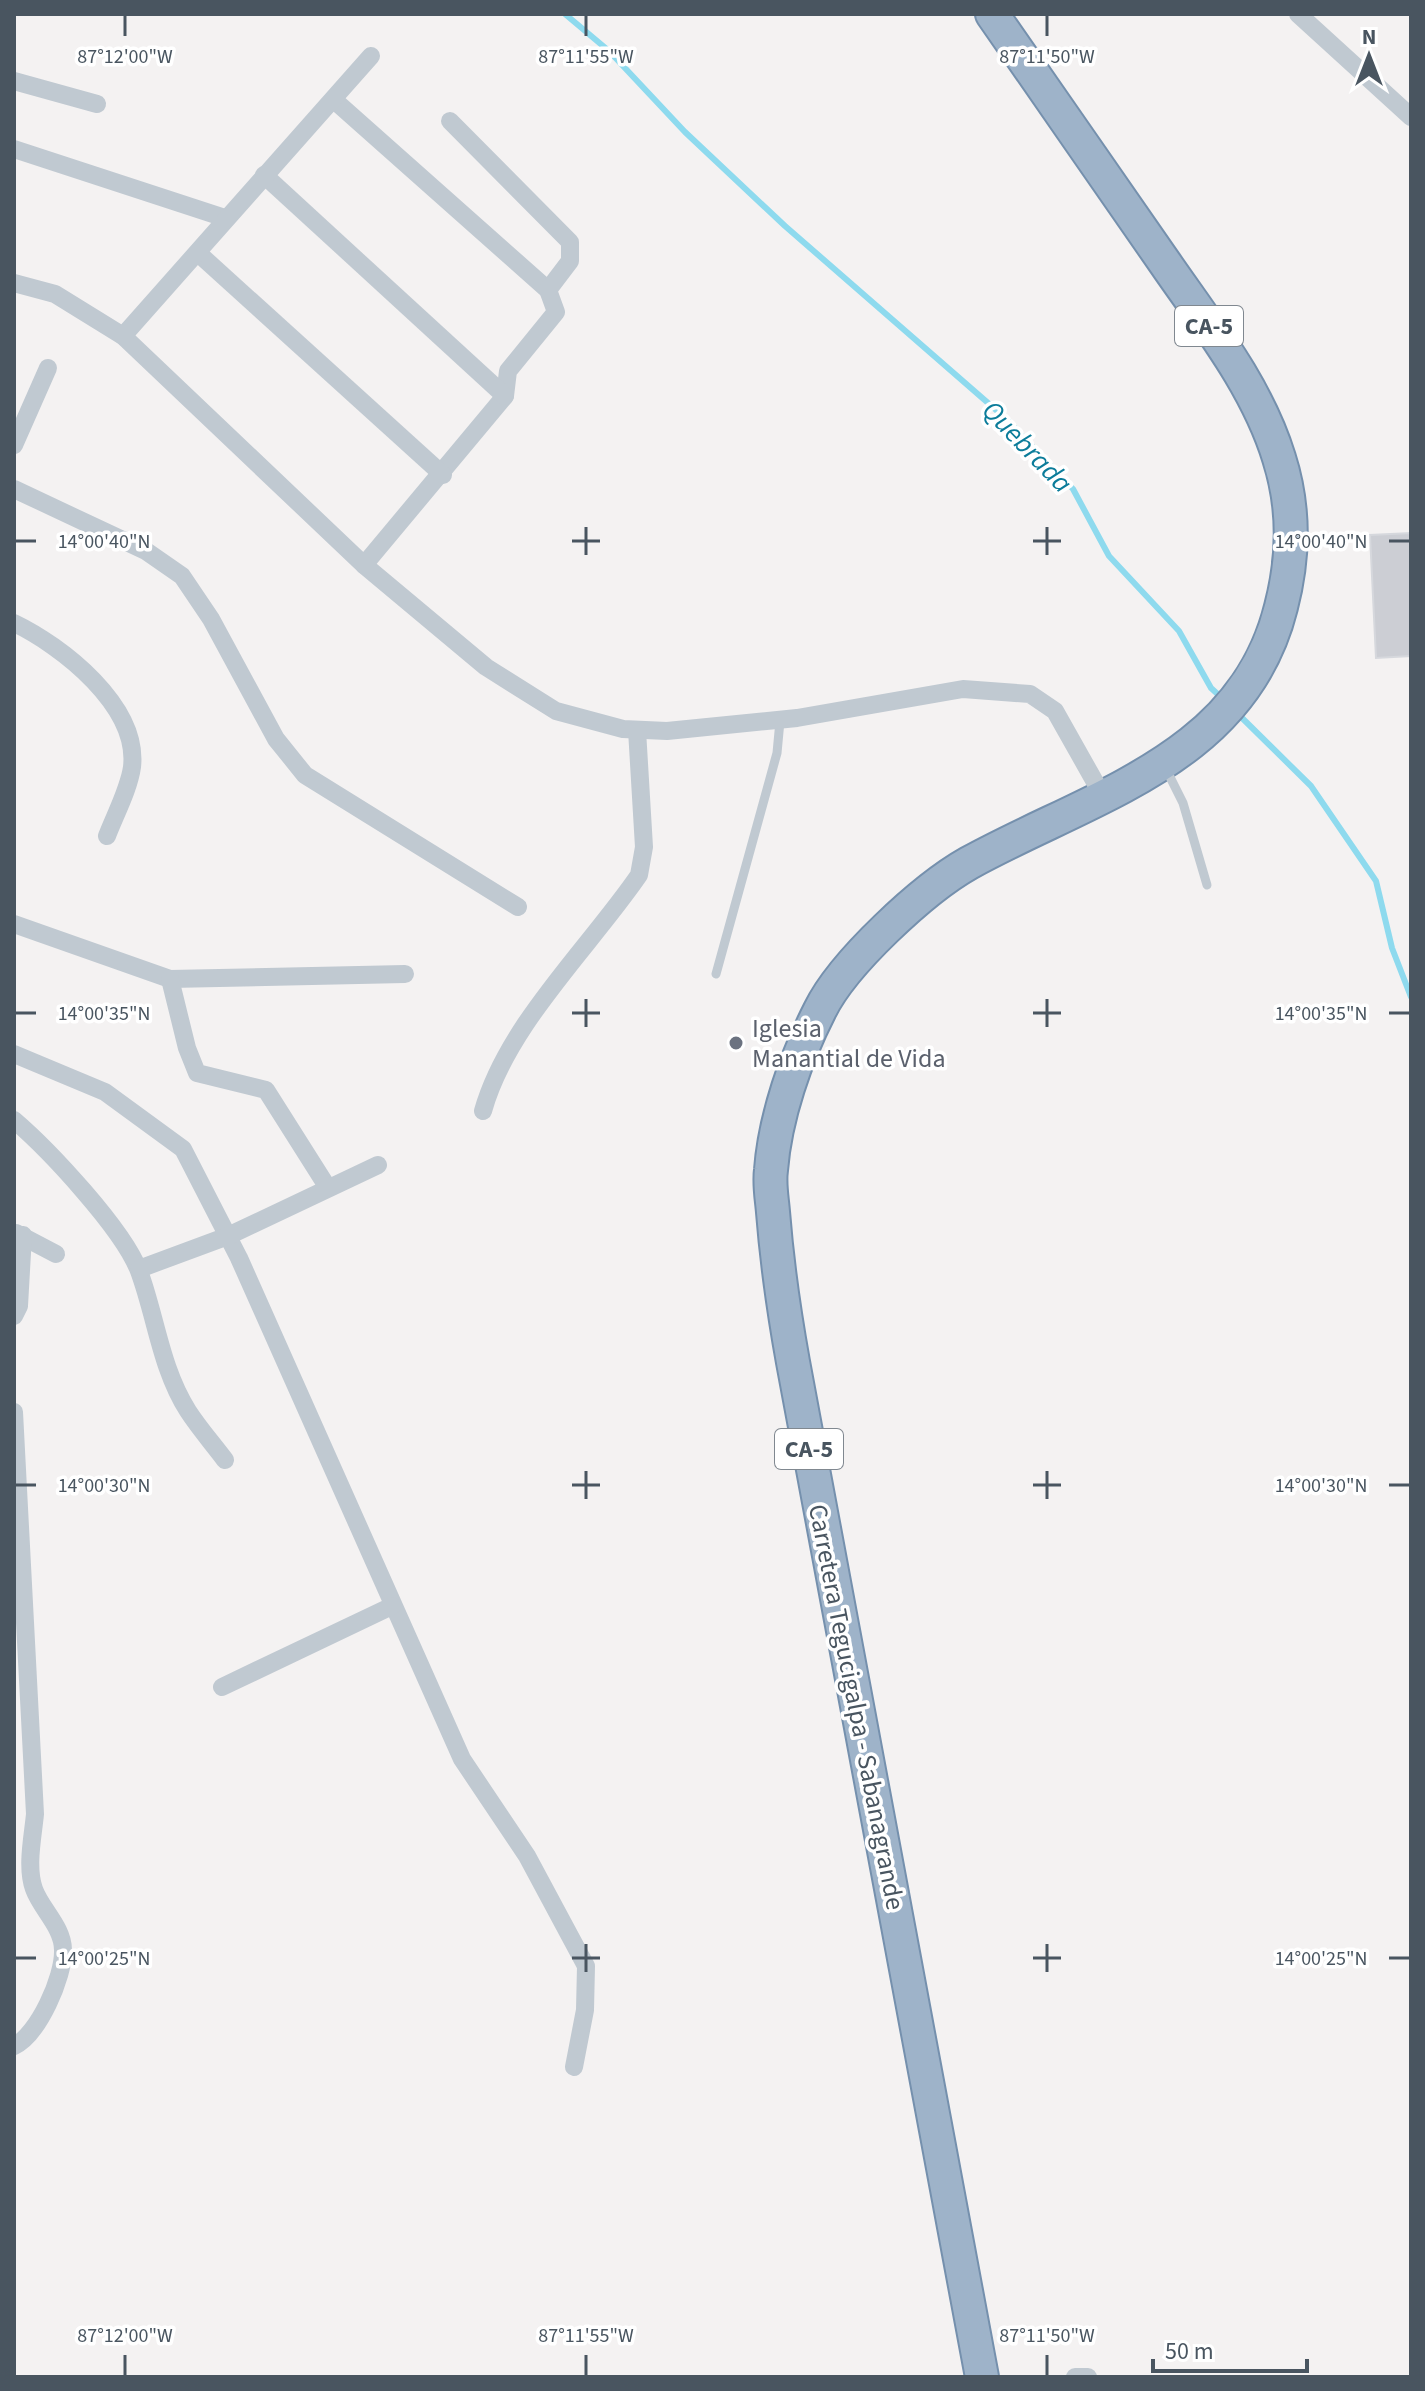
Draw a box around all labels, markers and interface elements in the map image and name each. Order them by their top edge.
north arrow [1329,16,1409,96]
text: N [1362,21,1376,53]
text: 87°12'00"W [77,43,173,71]
text: 87°11'55"W [538,43,634,71]
text: 87°11'50"W [999,43,1095,71]
road number: CA-5 [1175,306,1243,346]
water label: Quebrada [973,391,1082,502]
text: 14°00'40"N [58,528,150,556]
text: 14°00'40"N [1275,528,1367,556]
text: 14°00'35"N [58,1000,150,1028]
text: 14°00'35"N [1275,1000,1367,1028]
place label: Iglesia Manantial de Vida [752,1010,946,1077]
marker: Iglesia Manantial de Vida [727,1034,745,1052]
road number: CA-5 [775,1429,843,1469]
text: 14°00'30"N [58,1472,150,1500]
text: 14°00'30"N [1275,1472,1367,1500]
street label: Carretera Tegucigalpa - Sabanagrande [799,1501,914,1913]
text: 14°00'25"N [58,1945,150,1973]
text: 14°00'25"N [1275,1945,1367,1973]
text: 87°12'00"W [77,2322,173,2350]
text: 87°11'55"W [538,2322,634,2350]
text: 87°11'50"W [999,2322,1095,2350]
scale bar [1153,2323,1307,2373]
text: 50 m [1165,2334,1214,2369]

